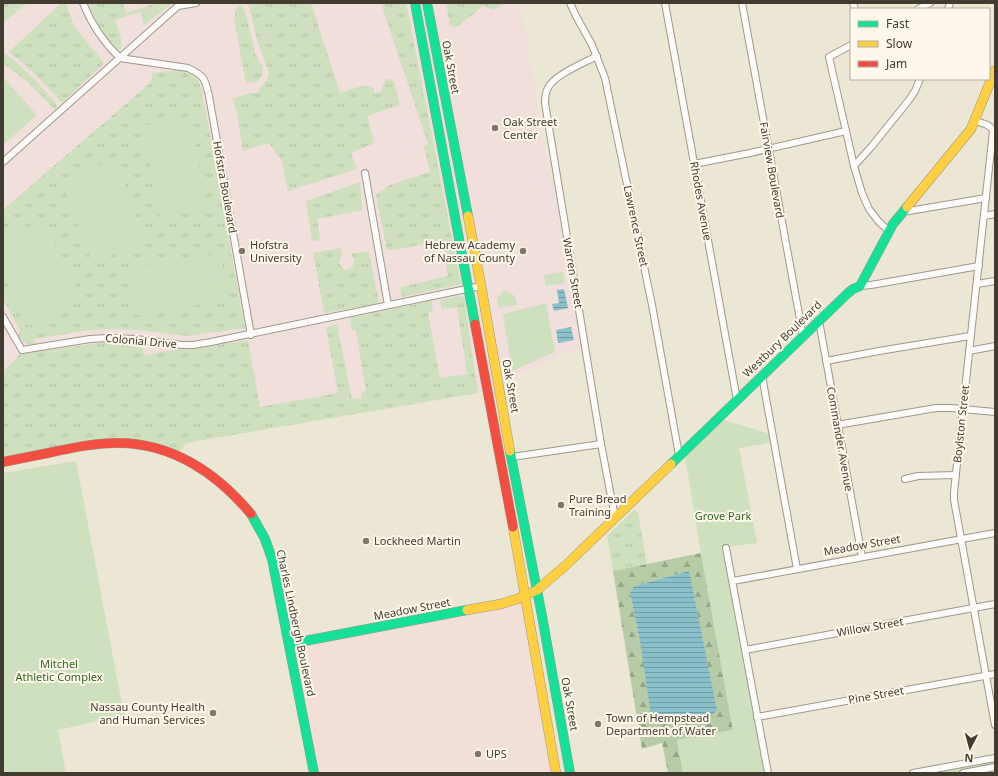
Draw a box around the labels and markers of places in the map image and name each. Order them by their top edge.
place label: Oak Street Center [503,114,557,142]
marker: Oak Street Center [490,123,500,133]
place label: Hofstra University [250,237,302,265]
place label: Hebrew Academy of Nassau County [424,237,515,265]
marker: Hofstra University [237,246,247,256]
marker: Hebrew Academy of Nassau County [518,246,528,256]
place label: Pure Bread Training [569,491,626,519]
marker: Pure Bread Training [556,500,566,510]
place label: Lockheed Martin [374,533,461,548]
marker: Lockheed Martin [361,536,371,546]
place label: Nassau County Health and Human Services [90,699,205,727]
marker: Nassau County Health and Human Services [208,708,218,718]
place label: Town of Hempstead Department of Water [606,710,716,738]
marker: Town of Hempstead Department of Water [593,719,603,729]
place label: UPS [486,746,507,761]
marker: UPS [473,749,483,759]

